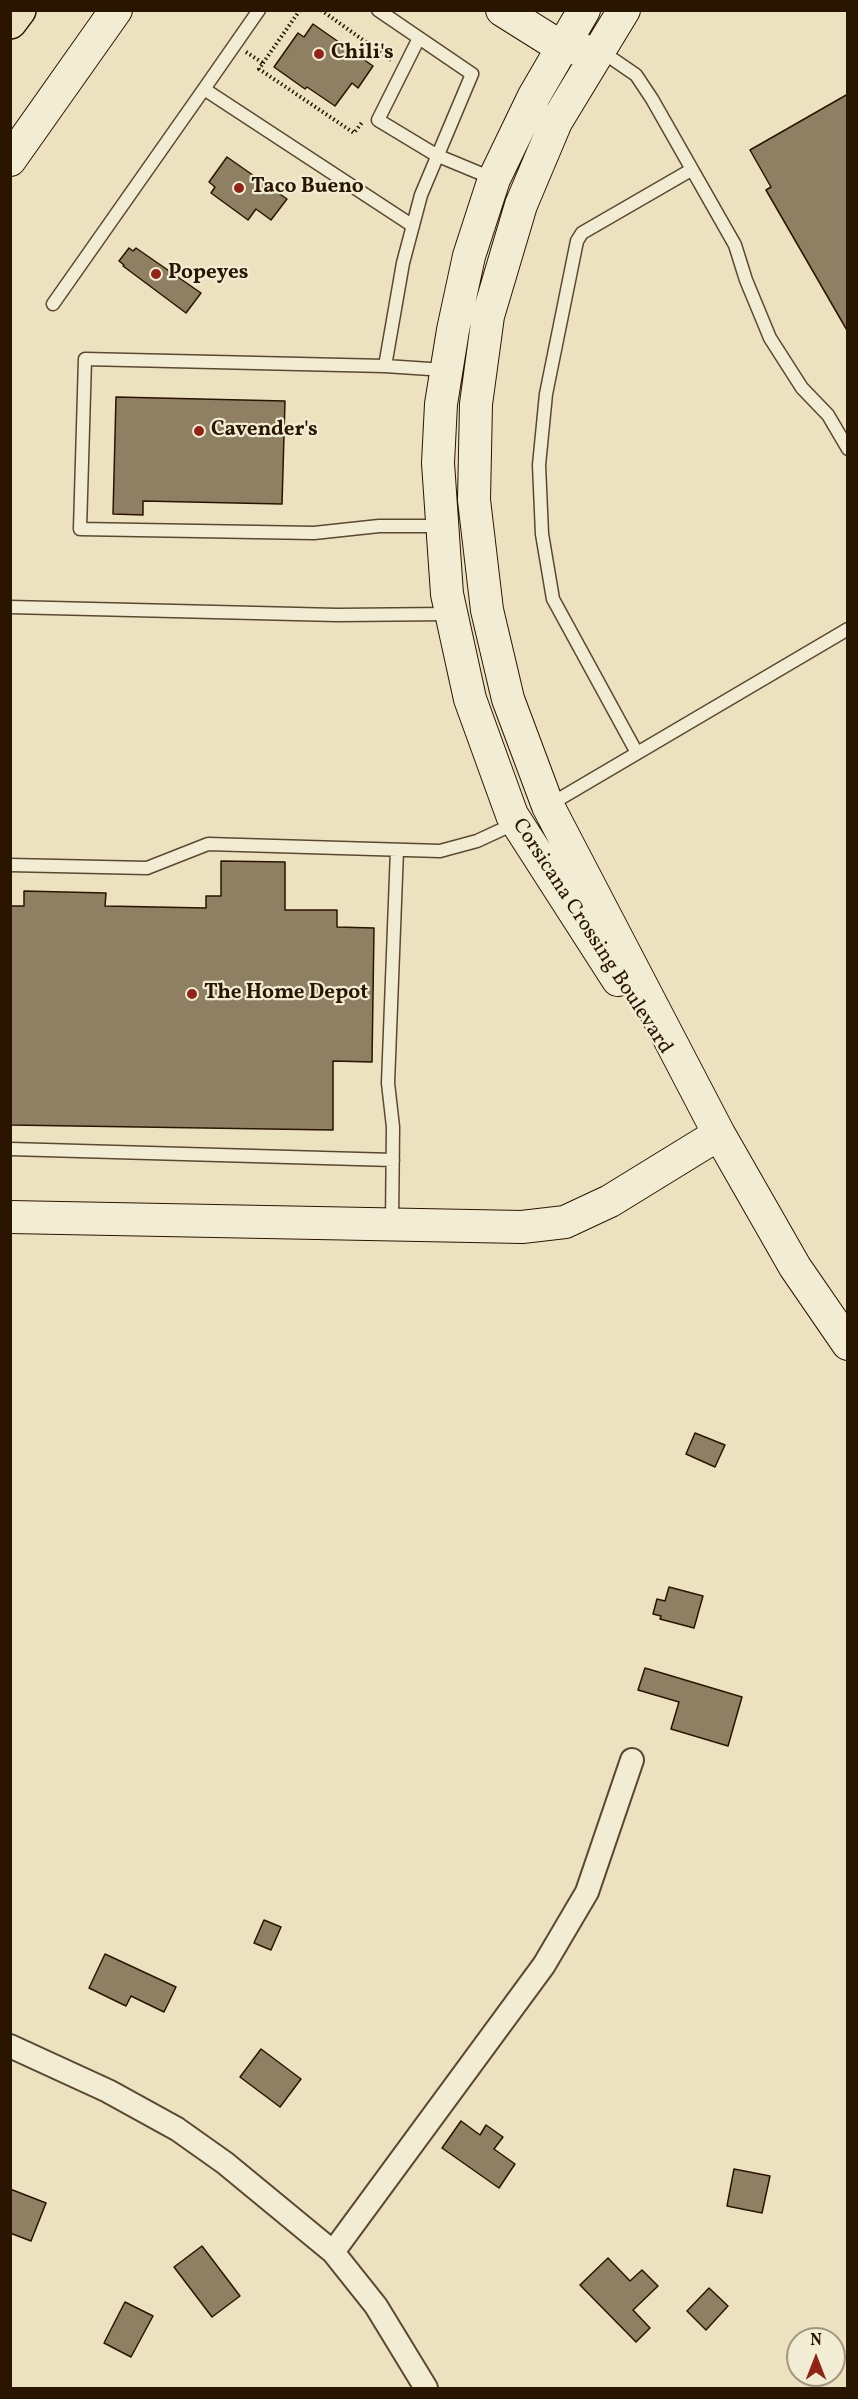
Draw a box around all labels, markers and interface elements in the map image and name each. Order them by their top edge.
place label: Chili's [331,41,394,67]
marker: Chili's [312,47,326,61]
place label: Taco Bueno [251,175,364,201]
marker: Taco Bueno [232,181,246,195]
place label: Popeyes [168,261,248,287]
marker: Popeyes [149,267,163,281]
place label: Cavender's [211,418,318,444]
marker: Cavender's [192,424,206,438]
street label: Corsicana Crossing Boulevard [505,814,677,1060]
place label: The Home Depot [204,981,368,1007]
marker: The Home Depot [185,987,199,1001]
north arrow [786,2327,846,2387]
text: N [810,2330,822,2352]

